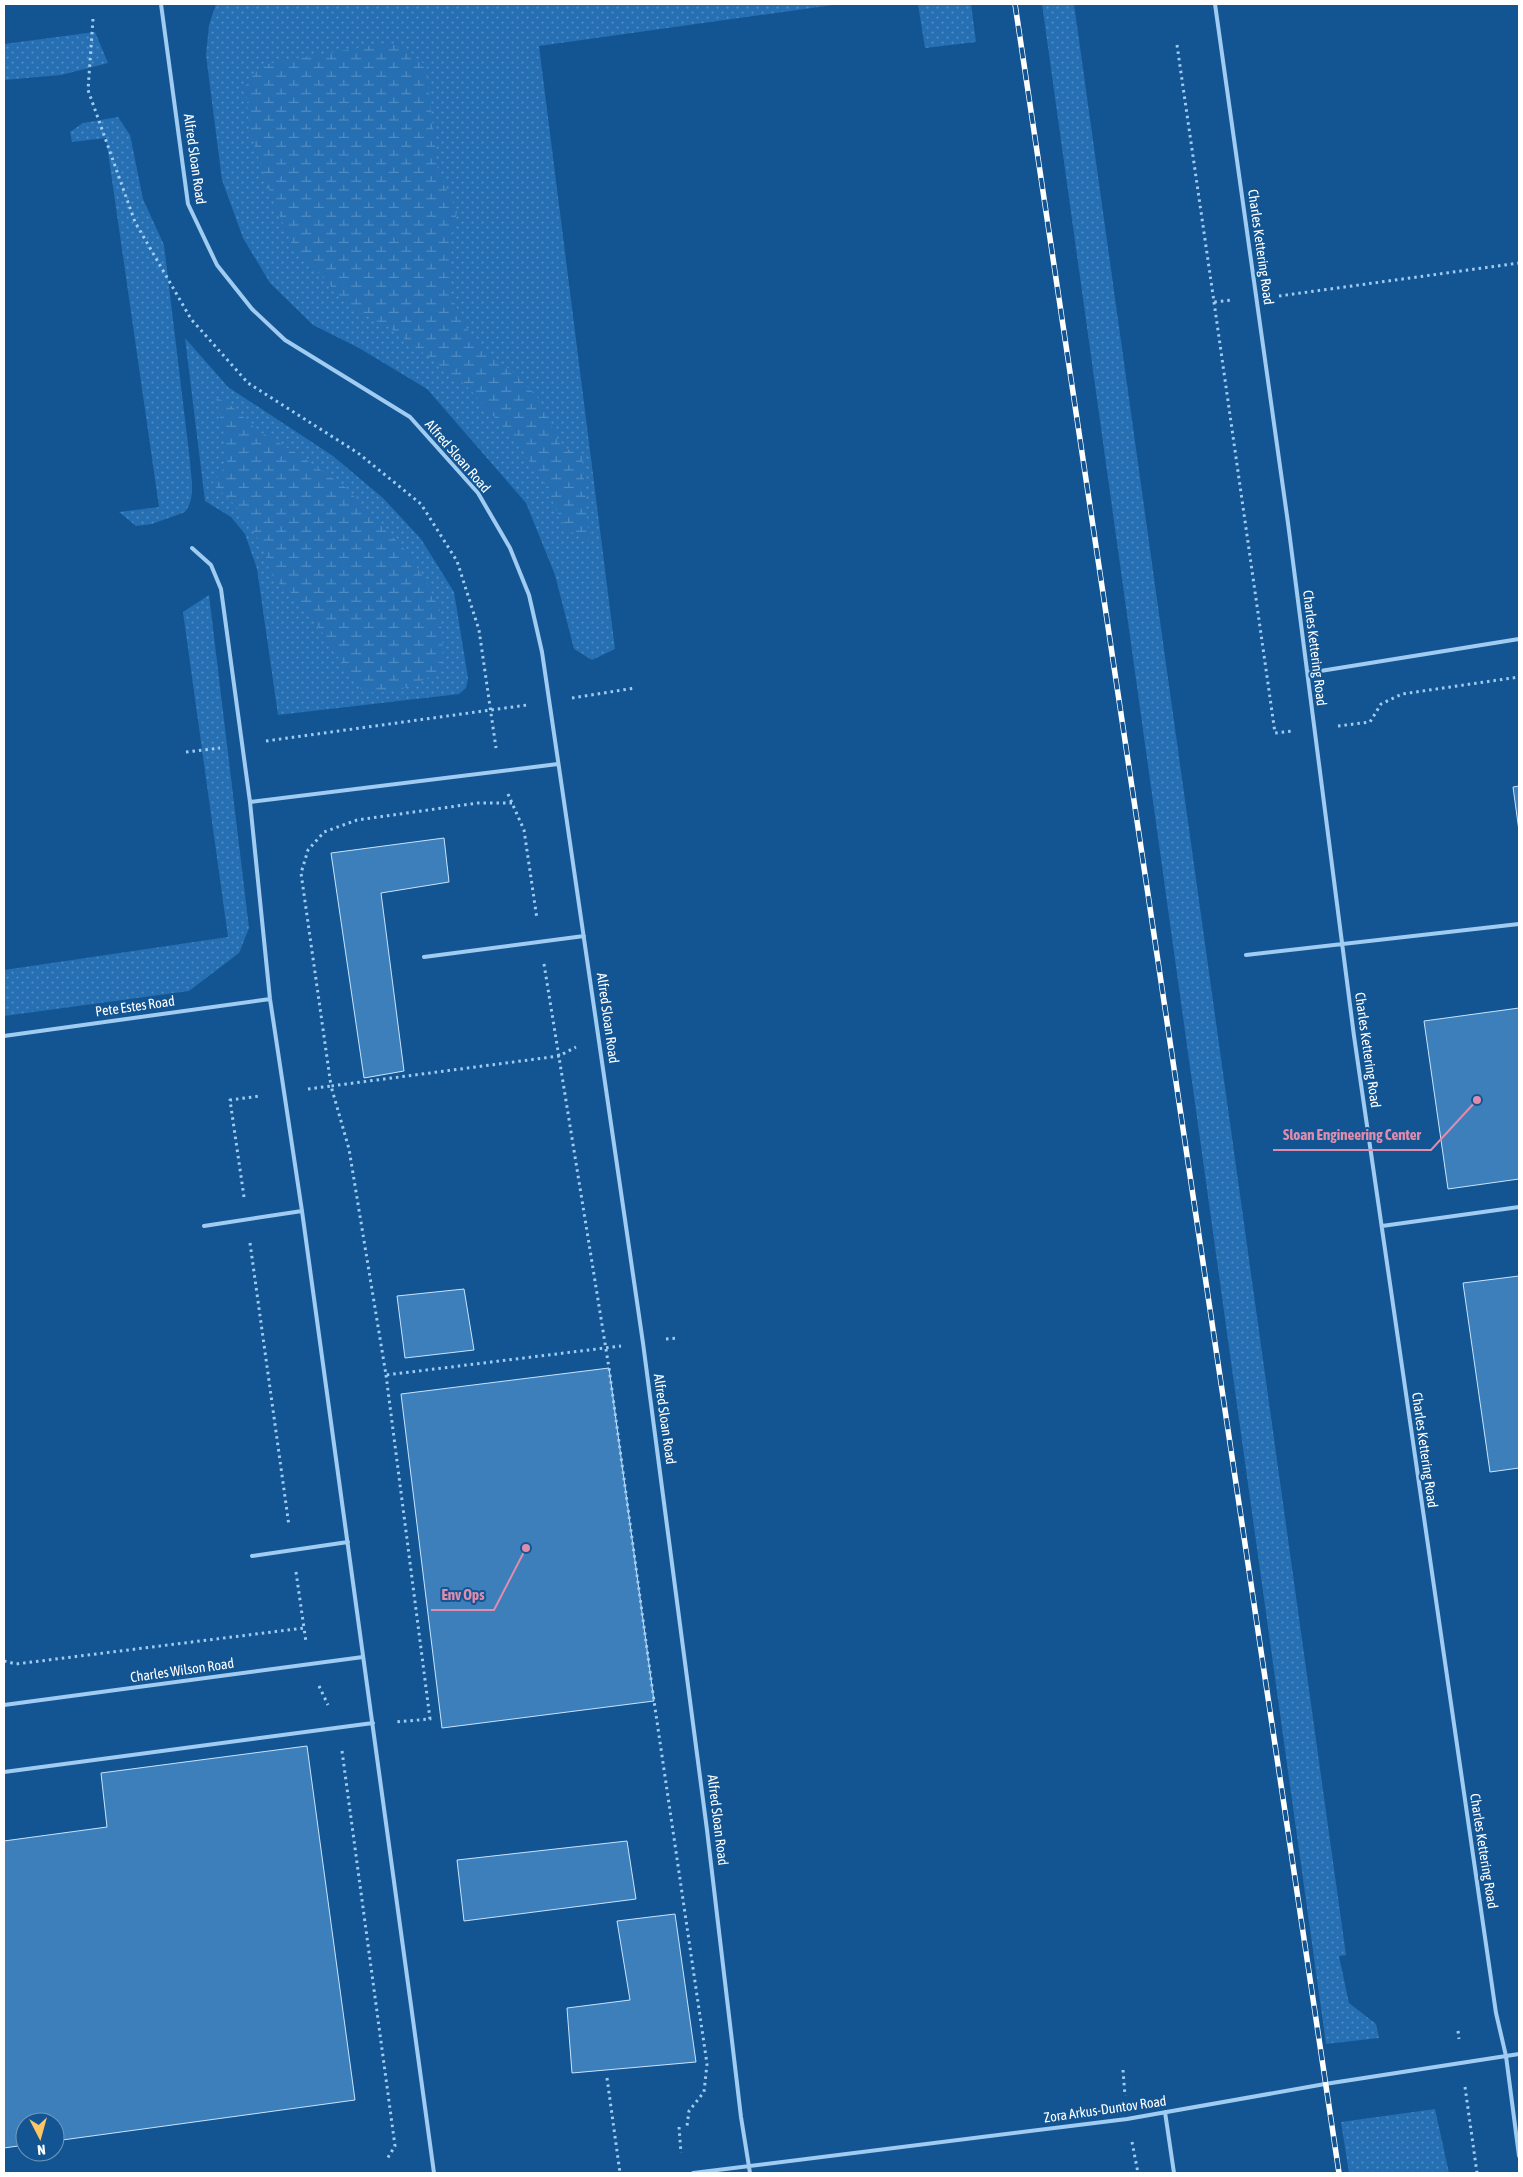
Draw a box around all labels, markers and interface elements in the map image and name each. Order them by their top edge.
street label: Alfred Sloan Road [181,113,209,205]
street label: Charles Kettering Road [1245,188,1277,306]
street label: Alfred Sloan Road [422,416,494,496]
street label: Charles Kettering Road [1300,589,1330,707]
street label: Alfred Sloan Road [594,972,622,1064]
street label: Charles Kettering Road [1352,991,1384,1109]
street label: Pete Estes Road [94,993,176,1019]
callout: Sloan Engineering Center [1273,1120,1431,1150]
text: Sloan Engineering Center [1283,1126,1421,1143]
street label: Alfred Sloan Road [651,1373,679,1465]
street label: Charles Kettering Road [1409,1391,1441,1509]
callout: Env Ops [431,1580,494,1610]
text: Env Ops [441,1586,485,1603]
street label: Charles Wilson Road [129,1655,235,1685]
street label: Alfred Sloan Road [704,1774,732,1866]
street label: Charles Kettering Road [1467,1792,1501,1910]
street label: Zora Arkus-Duntov Road [1043,2092,1167,2126]
north arrow [15,2112,65,2162]
text: N [36,2142,46,2158]

